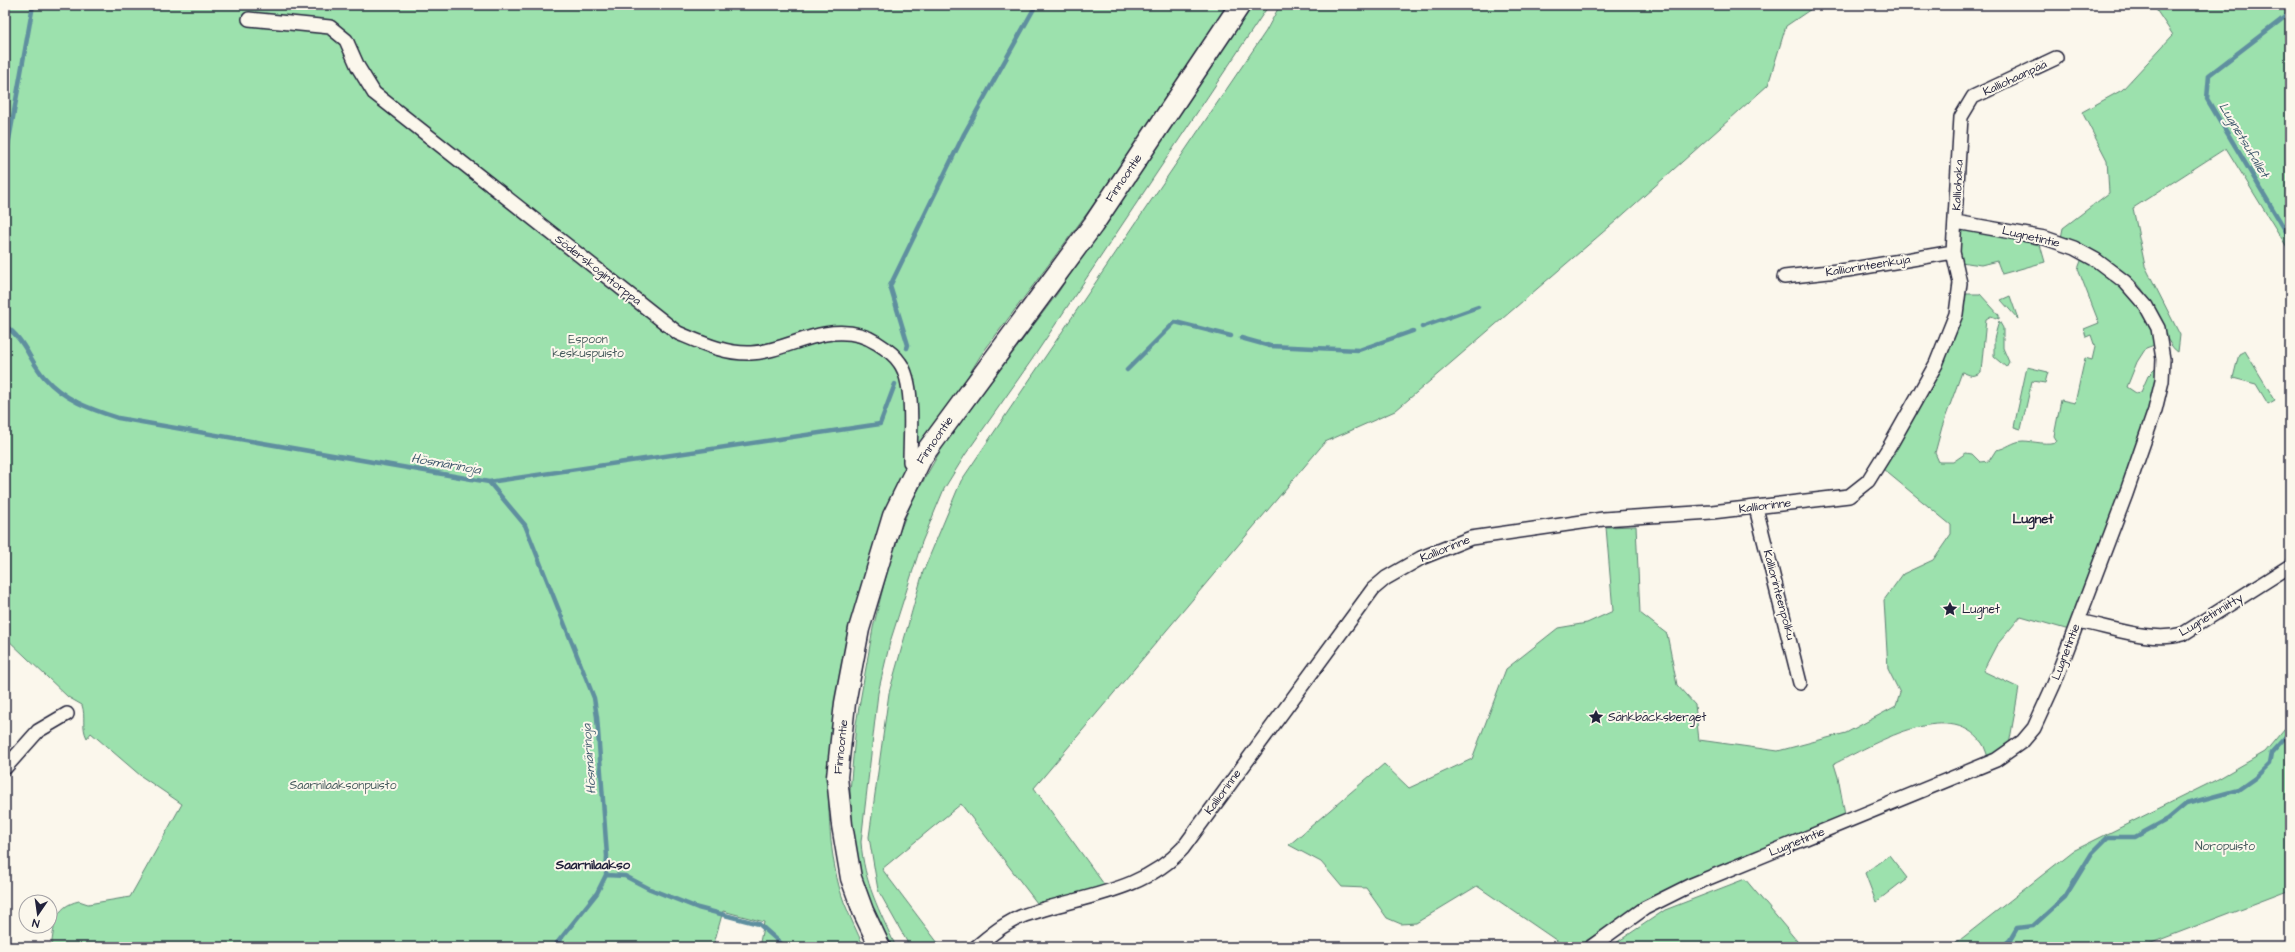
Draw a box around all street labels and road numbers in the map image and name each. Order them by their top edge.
street label: Kalliohaanpää [1980,56,2050,100]
street label: Finnoontie [1102,150,1147,205]
street label: Kalliohaka [1948,159,1968,211]
street label: Lugnetintie [2000,222,2062,253]
street label: Söderskogintorppa [551,231,645,310]
street label: Kalliorinteenkuja [1824,251,1912,281]
street label: Finnoontie [912,412,958,467]
street label: Kalliorinne [1738,494,1793,518]
street label: Kalliorinne [1417,531,1473,567]
street label: Kalliorinteenpolku [1759,548,1799,642]
street label: Lugnetinniitty [2176,589,2247,642]
street label: Lugnetintie [2048,621,2086,683]
street label: Finnoontie [830,718,852,775]
street label: Kalliorinne [1201,765,1246,818]
street label: Lugnetintie [1767,823,1828,862]

